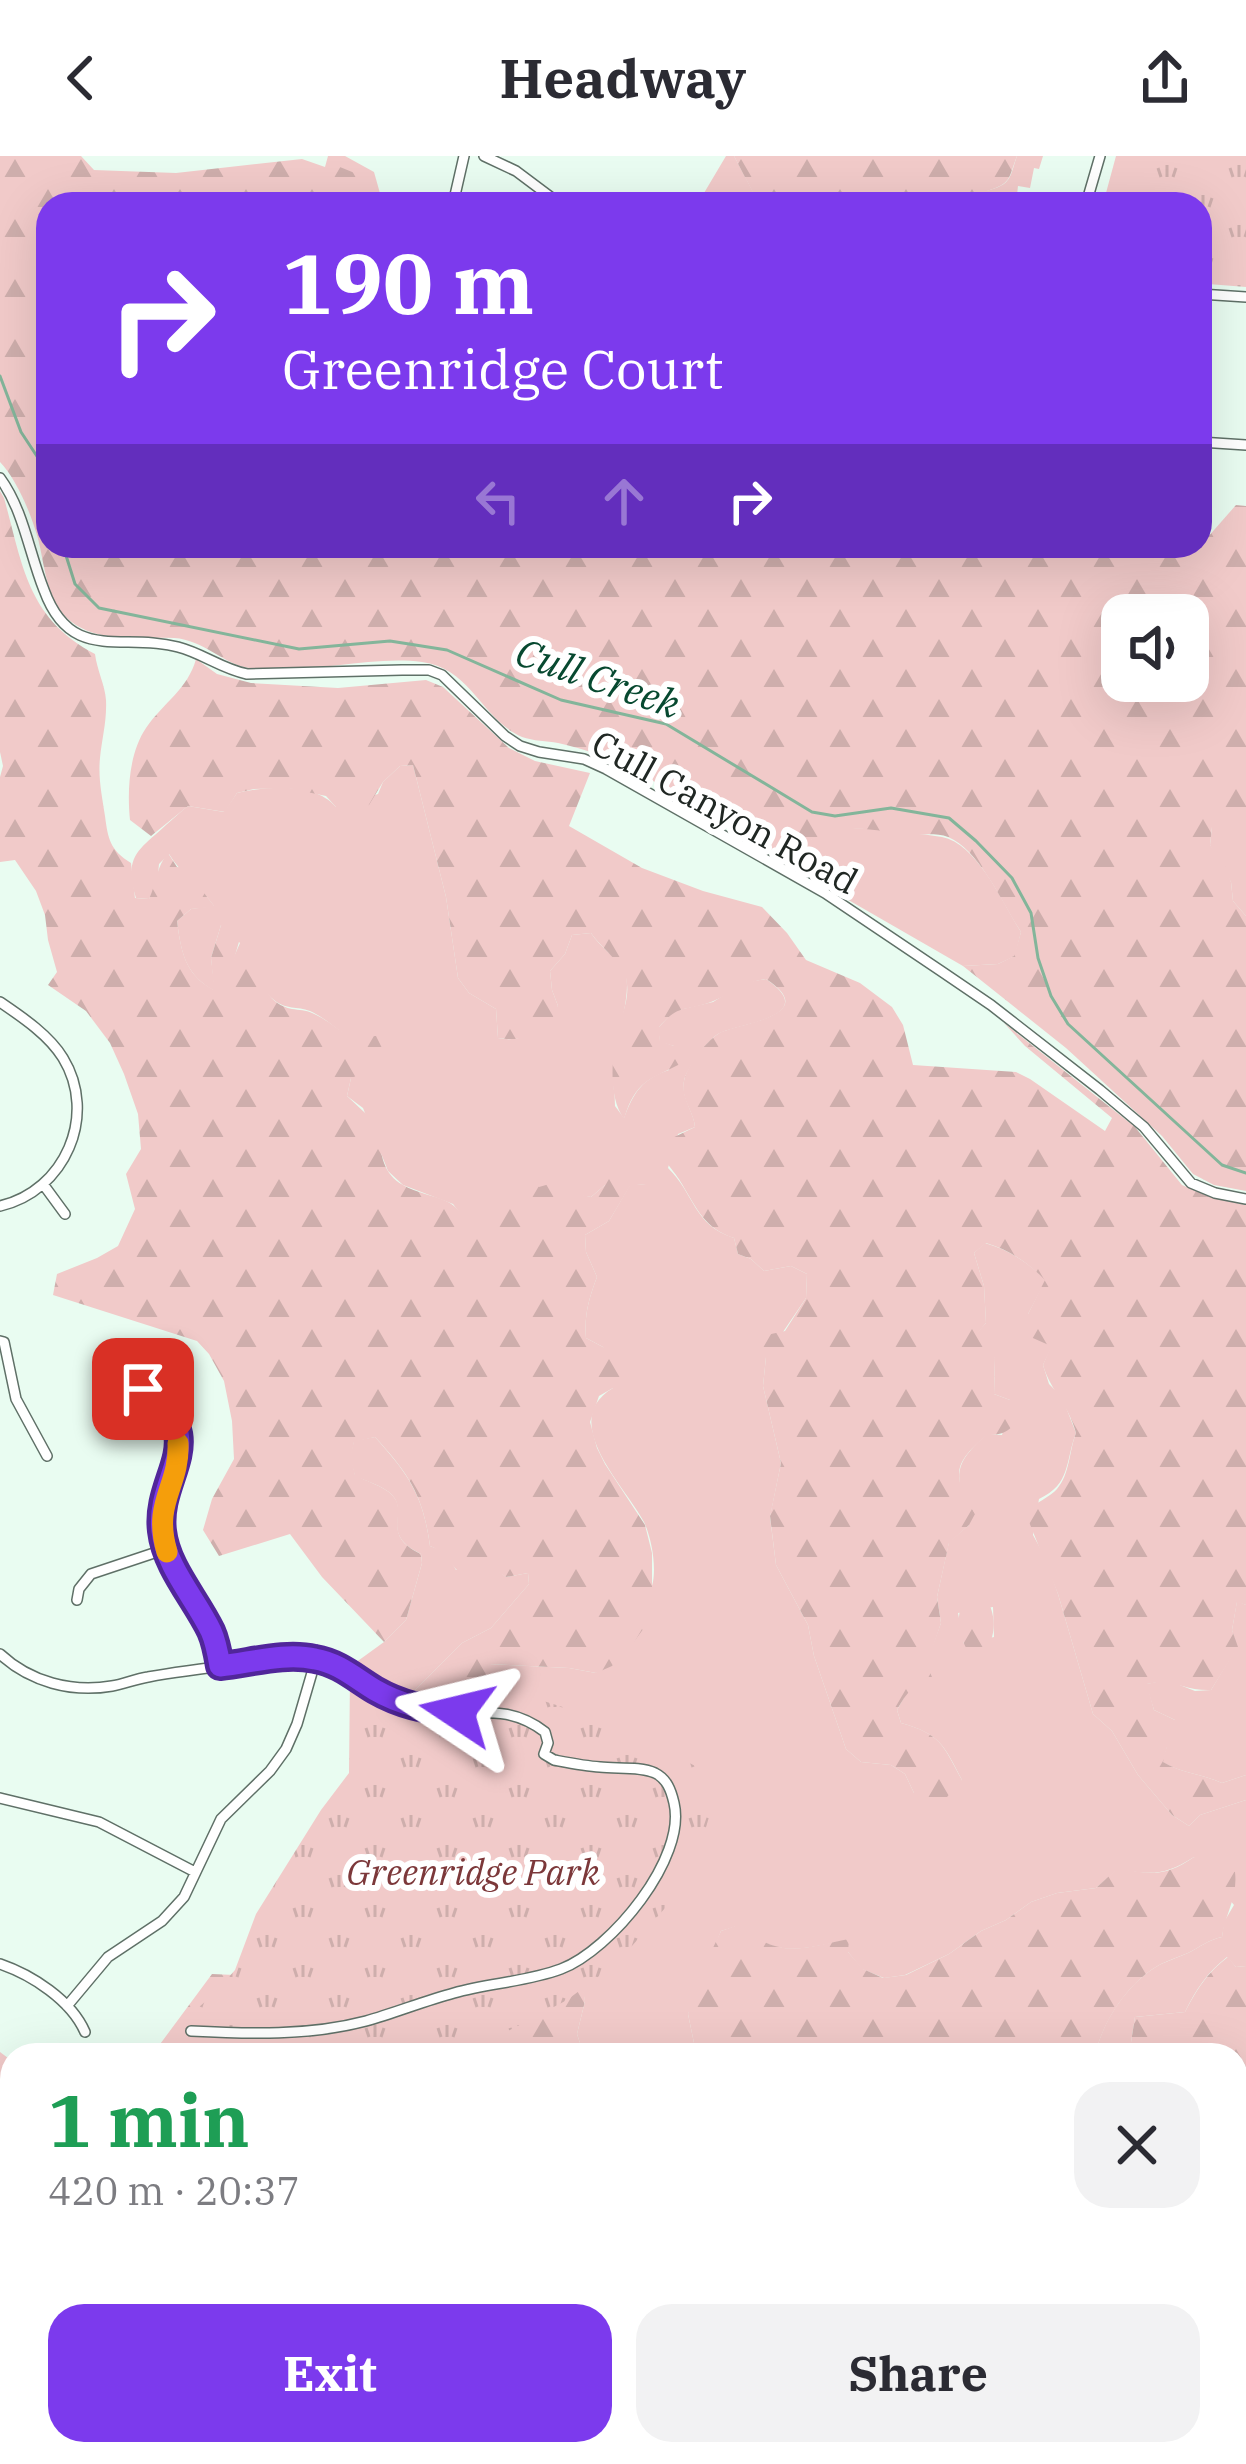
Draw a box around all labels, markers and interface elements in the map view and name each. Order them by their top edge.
text: Headway [500,43,746,113]
icon: back [48,45,114,111]
icon: share [1132,45,1198,111]
text: 190 m [282,228,534,337]
icon: right [84,240,240,396]
text: Greenridge Court [282,334,723,404]
icon: left [465,468,531,534]
icon: ahead [591,468,657,534]
icon: right [717,468,783,534]
map controls [1101,594,1209,702]
button: sound [1101,594,1209,702]
water label: Cull Creek [509,626,687,729]
street label: Cull Canyon Road [584,719,867,904]
pin [92,1338,194,1440]
icon: arrive [110,1356,176,1422]
position arrow [394,1649,520,1775]
park label: Greenridge Park [346,1848,601,1895]
text: 1 min [48,2073,250,2167]
button: close [1074,2082,1200,2208]
text: 420 m · 20:37 [48,2165,300,2216]
button: Exit [48,2304,612,2442]
button: Share [636,2304,1200,2442]

